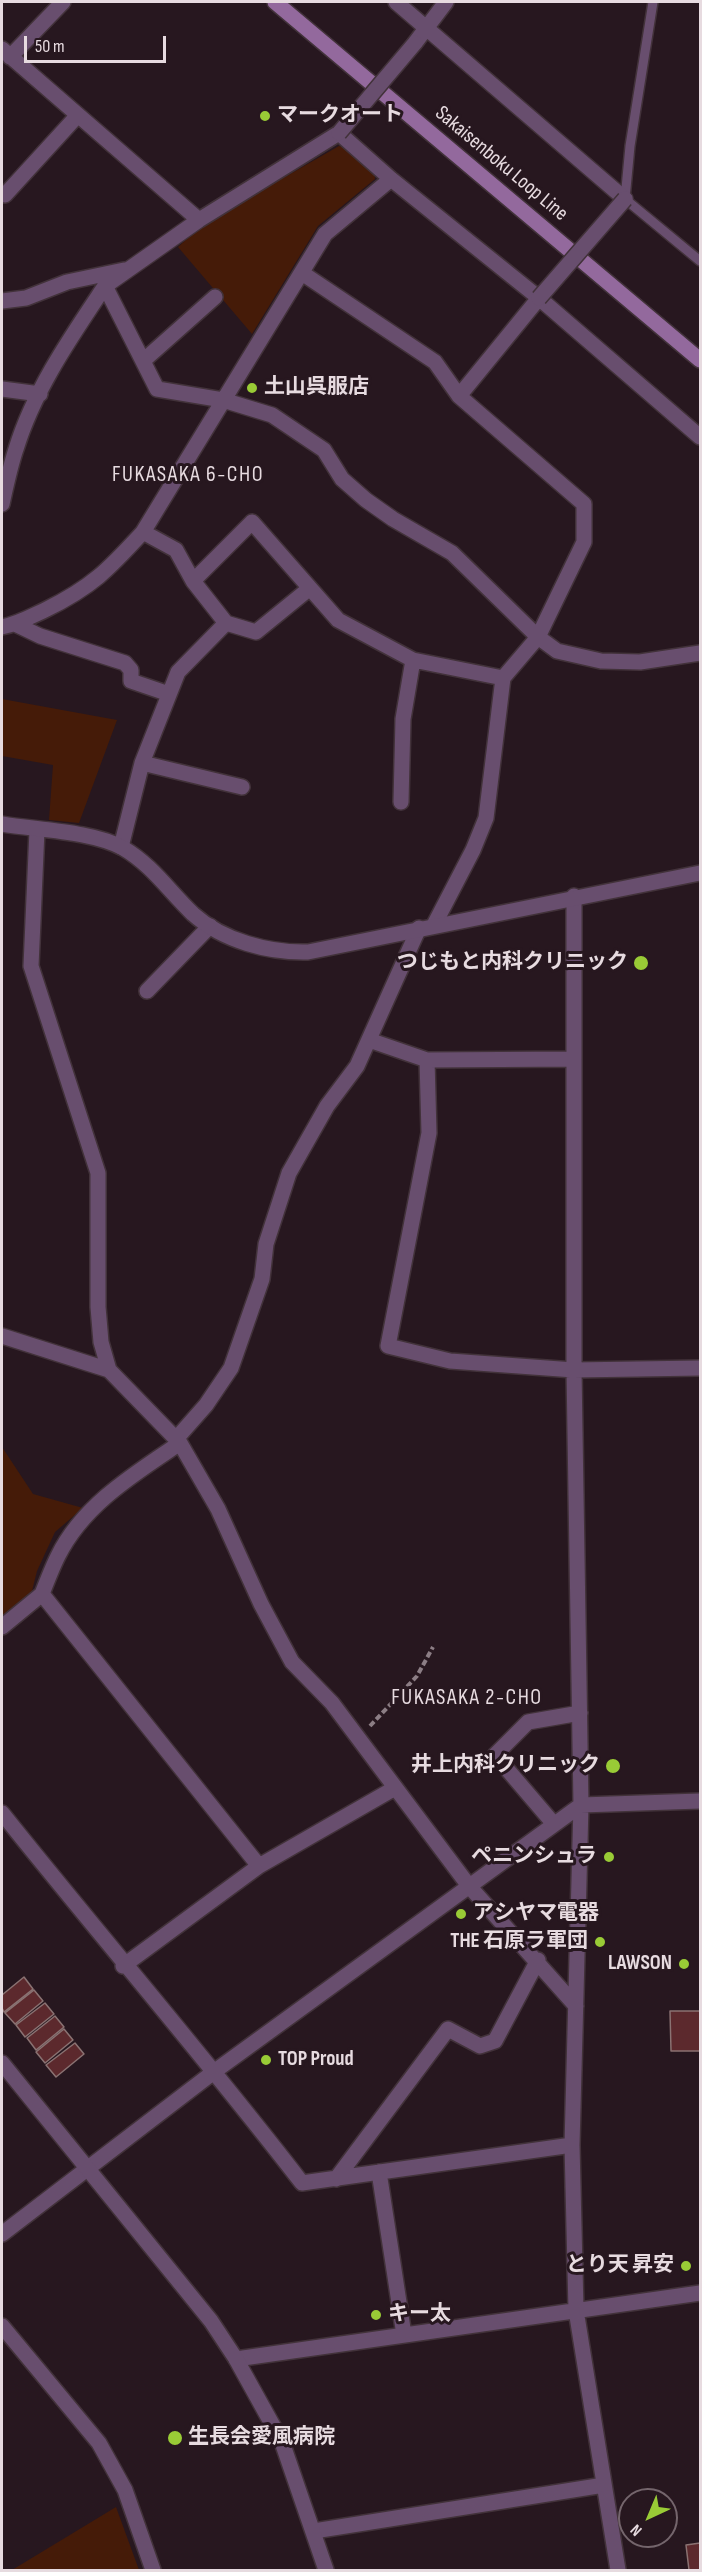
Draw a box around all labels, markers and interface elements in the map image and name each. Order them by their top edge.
scale bar [27,24,170,62]
text: 50 m [35,36,65,57]
street label: Sakaisenboku Loop Line [429,101,573,227]
place label: マークオート [277,103,403,129]
marker: マークオート [258,109,272,123]
place label: 土山呉服店 [264,375,369,401]
marker: 土山呉服店 [245,381,259,395]
district label: FUKASAKA 6-CHO [112,462,264,488]
place label: つじもと内科クリニック [397,950,628,976]
marker: つじもと内科クリニック [632,954,650,972]
district label: FUKASAKA 2-CHO [391,1685,543,1711]
place label: 井上内科クリニック [411,1753,600,1779]
marker: 井上内科クリニック [604,1757,622,1775]
place label: ペニンシュラ [471,1844,597,1870]
marker: ペニンシュラ [602,1850,616,1864]
place label: アシヤマ電器 [473,1901,599,1927]
marker: アシヤマ電器 [454,1907,468,1921]
place label: THE 石原ラ軍団 [450,1929,588,1955]
marker: THE 石原ラ軍団 [593,1935,607,1949]
place label: LAWSON [608,1951,672,1977]
marker: LAWSON [677,1957,691,1971]
place label: TOP Proud [278,2047,354,2073]
marker: TOP Proud [259,2053,273,2067]
place label: とり天 昇安 [566,2253,674,2279]
marker: とり天 昇安 [679,2259,693,2273]
place label: キー太 [388,2302,451,2328]
marker: キー太 [369,2308,383,2322]
place label: 生長会愛風病院 [188,2425,335,2451]
marker: 生長会愛風病院 [166,2429,184,2447]
north arrow [618,2488,678,2548]
text: N [627,2520,646,2540]

